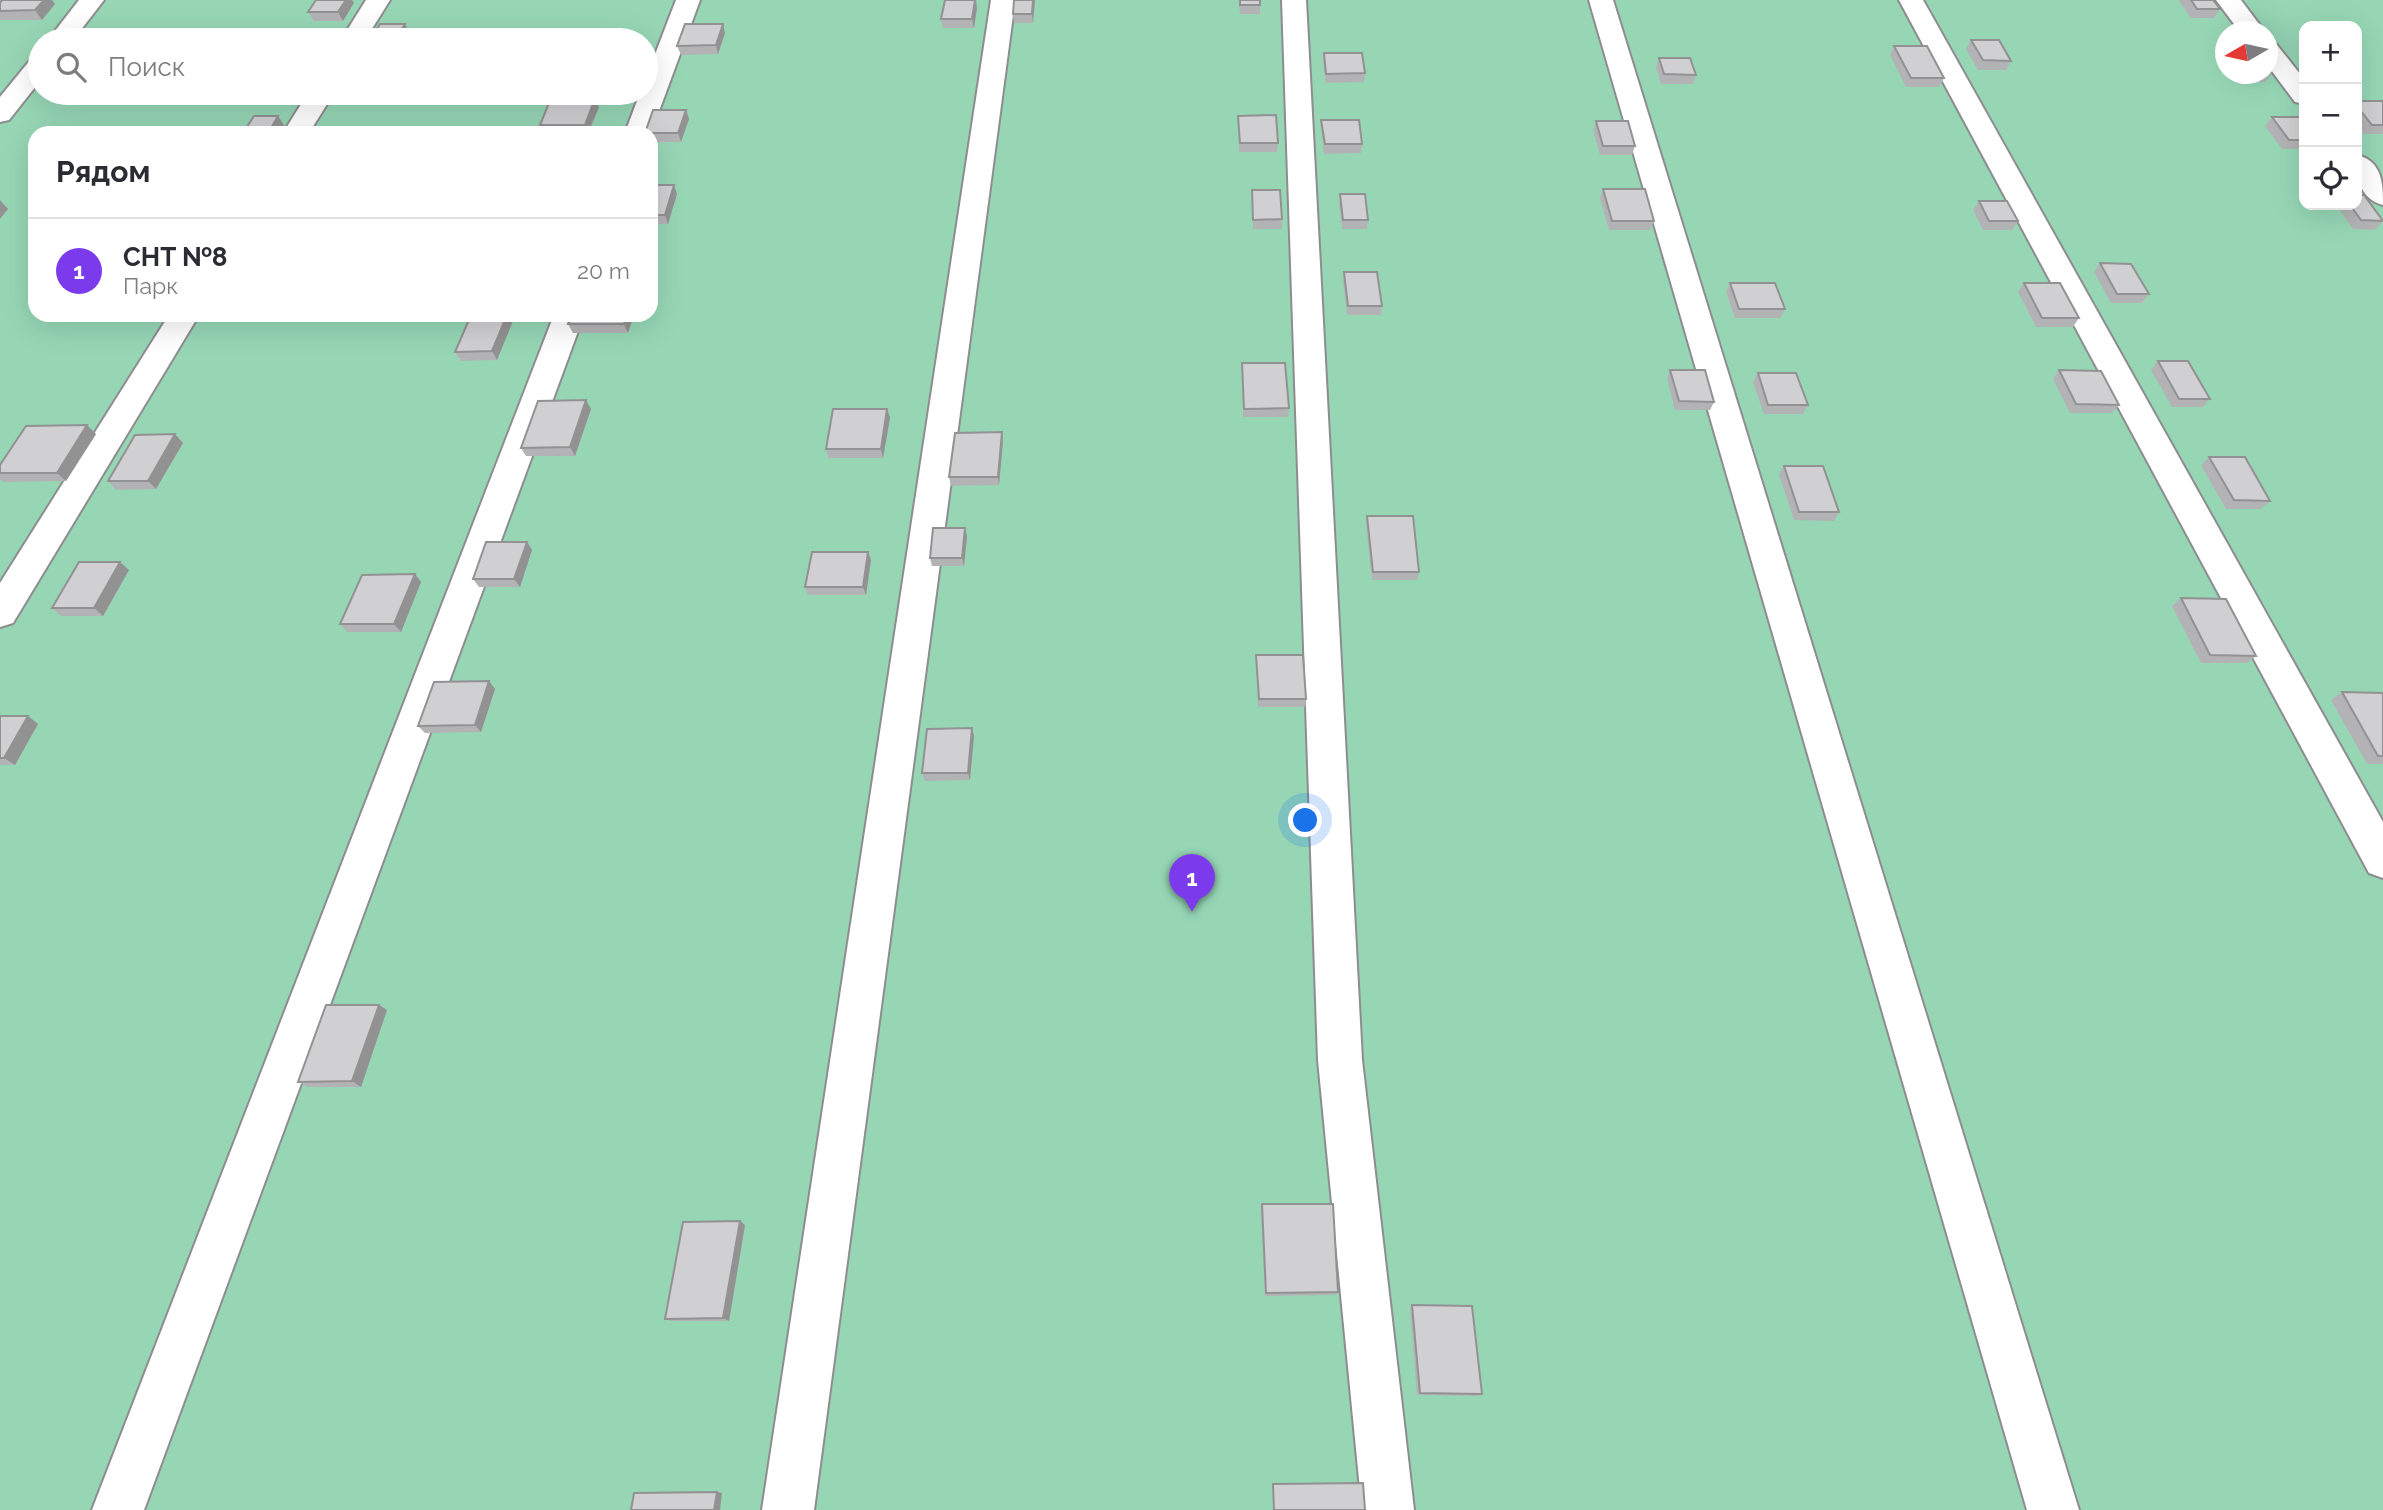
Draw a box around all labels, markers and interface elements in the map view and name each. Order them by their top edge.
north arrow [2215,21,2278,84]
map controls [2299,21,2362,210]
button: + [2299,21,2362,84]
search box [28,28,658,105]
icon: search [52,48,90,86]
text: Поиск [108,52,185,82]
button: − [2299,84,2362,147]
button: locate [2299,147,2362,210]
text: Рядом [56,154,150,189]
text: СНТ №8 [123,242,228,272]
text: 1 [73,257,85,284]
text: 20 m [577,257,630,284]
text: Парк [123,272,178,299]
your location [1288,803,1322,837]
pin: 1 [1169,854,1215,912]

